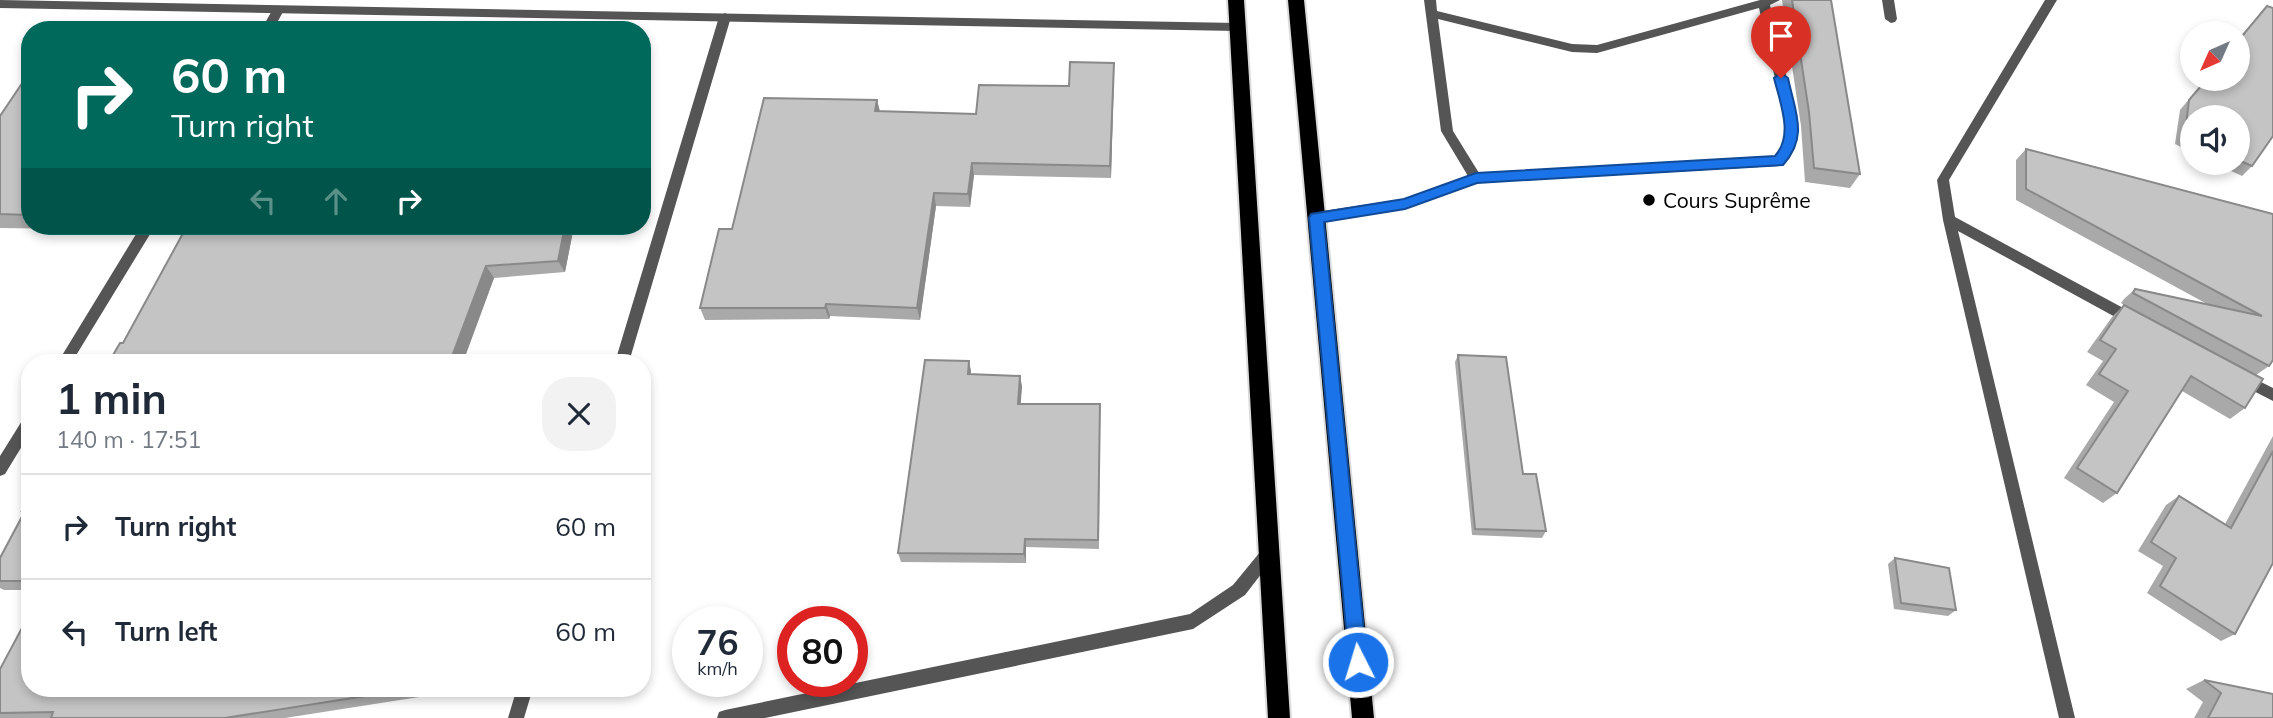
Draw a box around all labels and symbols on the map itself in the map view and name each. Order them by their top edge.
pin [1751,6,1811,78]
north arrow [2180,21,2250,91]
place label: Cours Suprême [1663,187,1811,213]
marker: Cours Suprême [1641,192,1657,208]
speed limit sign: 80 [777,606,868,697]
position arrow [1321,625,1395,699]

